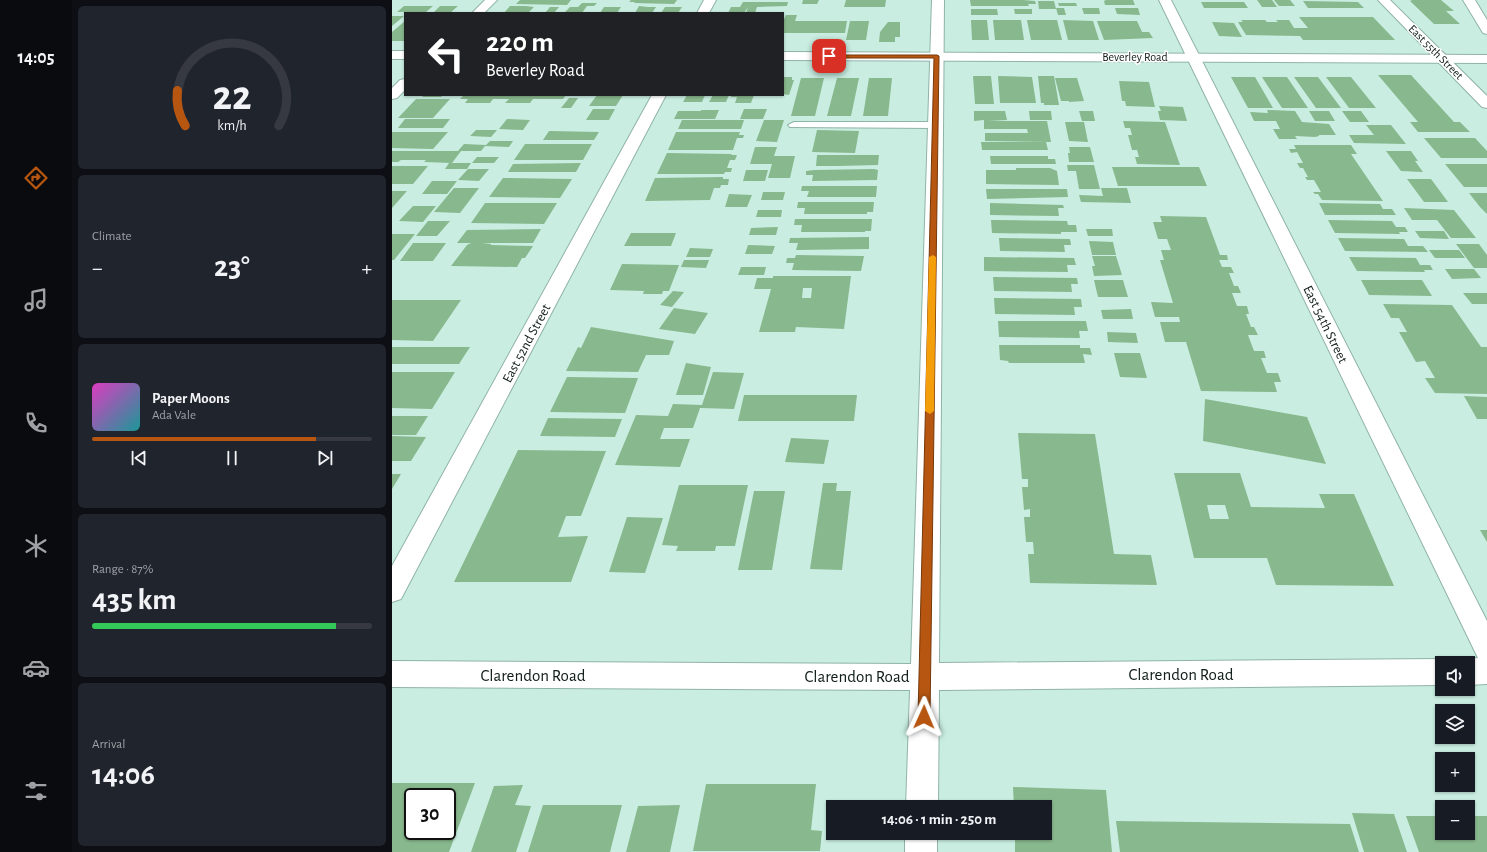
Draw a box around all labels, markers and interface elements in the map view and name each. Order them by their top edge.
street label: East 55th Street [1406,22,1466,82]
icon: left [420,28,472,80]
text: 220 m [486,29,554,57]
pin [812,39,846,73]
icon: arrive [818,45,840,67]
text: 14:05 [18,49,54,67]
street label: Beverley Road [1102,51,1168,64]
text: Beverley Road [486,62,584,80]
text: 22 [212,75,252,116]
text: km/h [217,118,247,132]
icon: directions [22,164,50,192]
text: Climate [92,230,131,243]
text: 23° [214,252,250,282]
text: − [92,257,103,279]
text: + [361,257,372,279]
street label: East 54th Street [1300,283,1350,366]
icon: music [22,286,50,314]
street label: East 52nd Street [500,301,554,385]
text: Paper Moons [152,391,230,406]
icon: phone [22,409,50,437]
text: Ada Vale [152,409,196,422]
icon: previous [128,447,150,469]
icon: pause [221,447,243,469]
icon: next [314,447,336,469]
icon: climate [22,532,50,560]
text: Range · 87% [92,563,153,576]
text: 435 km [92,585,177,615]
icon: car [22,654,50,682]
map controls [1435,656,1475,840]
button: sound [1435,656,1475,696]
street label: Clarendon Road [1128,666,1234,683]
street label: Clarendon Road [480,667,586,684]
street label: Clarendon Road [804,668,910,685]
position arrow [903,696,945,738]
button: layers [1435,704,1475,744]
text: Arrival [92,738,125,751]
button: + [1435,752,1475,792]
text: 14:06 [92,760,155,790]
icon: filters [22,777,50,805]
speed limit sign: 30 [404,788,456,840]
button: − [1435,800,1475,840]
text: 14:06 · 1 min · 250 m [882,812,996,827]

